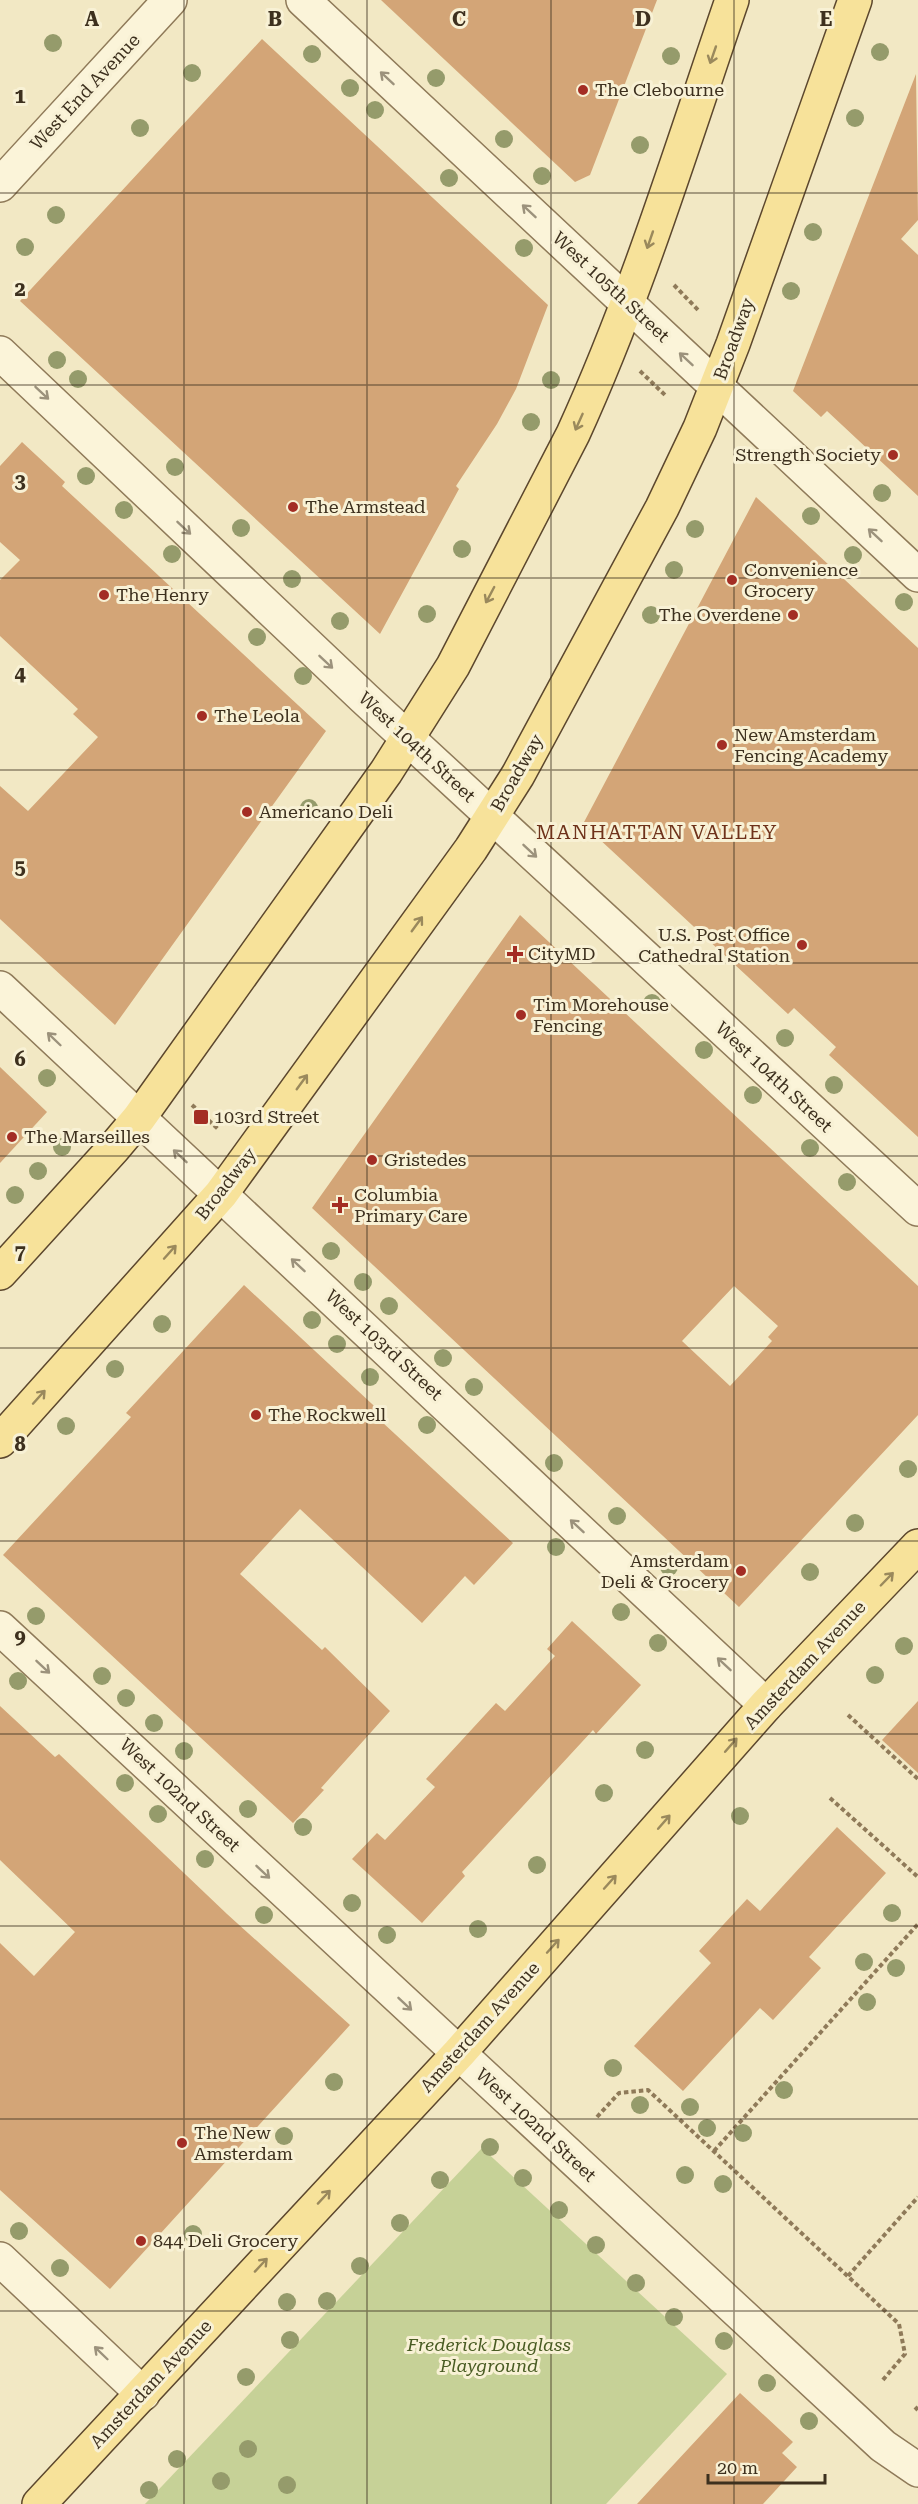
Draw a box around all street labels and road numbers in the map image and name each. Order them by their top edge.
street label: West End Avenue [25,29,144,154]
street label: West 105th Street [549,227,674,346]
street label: Broadway [709,295,758,383]
street label: West 104th Street [355,687,480,806]
street label: Broadway [486,730,547,815]
street label: West 104th Street [712,1017,837,1136]
street label: Broadway [191,1143,261,1224]
street label: West 103rd Street [321,1285,447,1404]
street label: Amsterdam Avenue [740,1596,870,1733]
street label: West 102nd Street [116,1733,245,1856]
street label: Amsterdam Avenue [416,1957,544,2096]
street label: West 102nd Street [472,2063,601,2186]
street label: Amsterdam Avenue [86,2315,216,2452]

